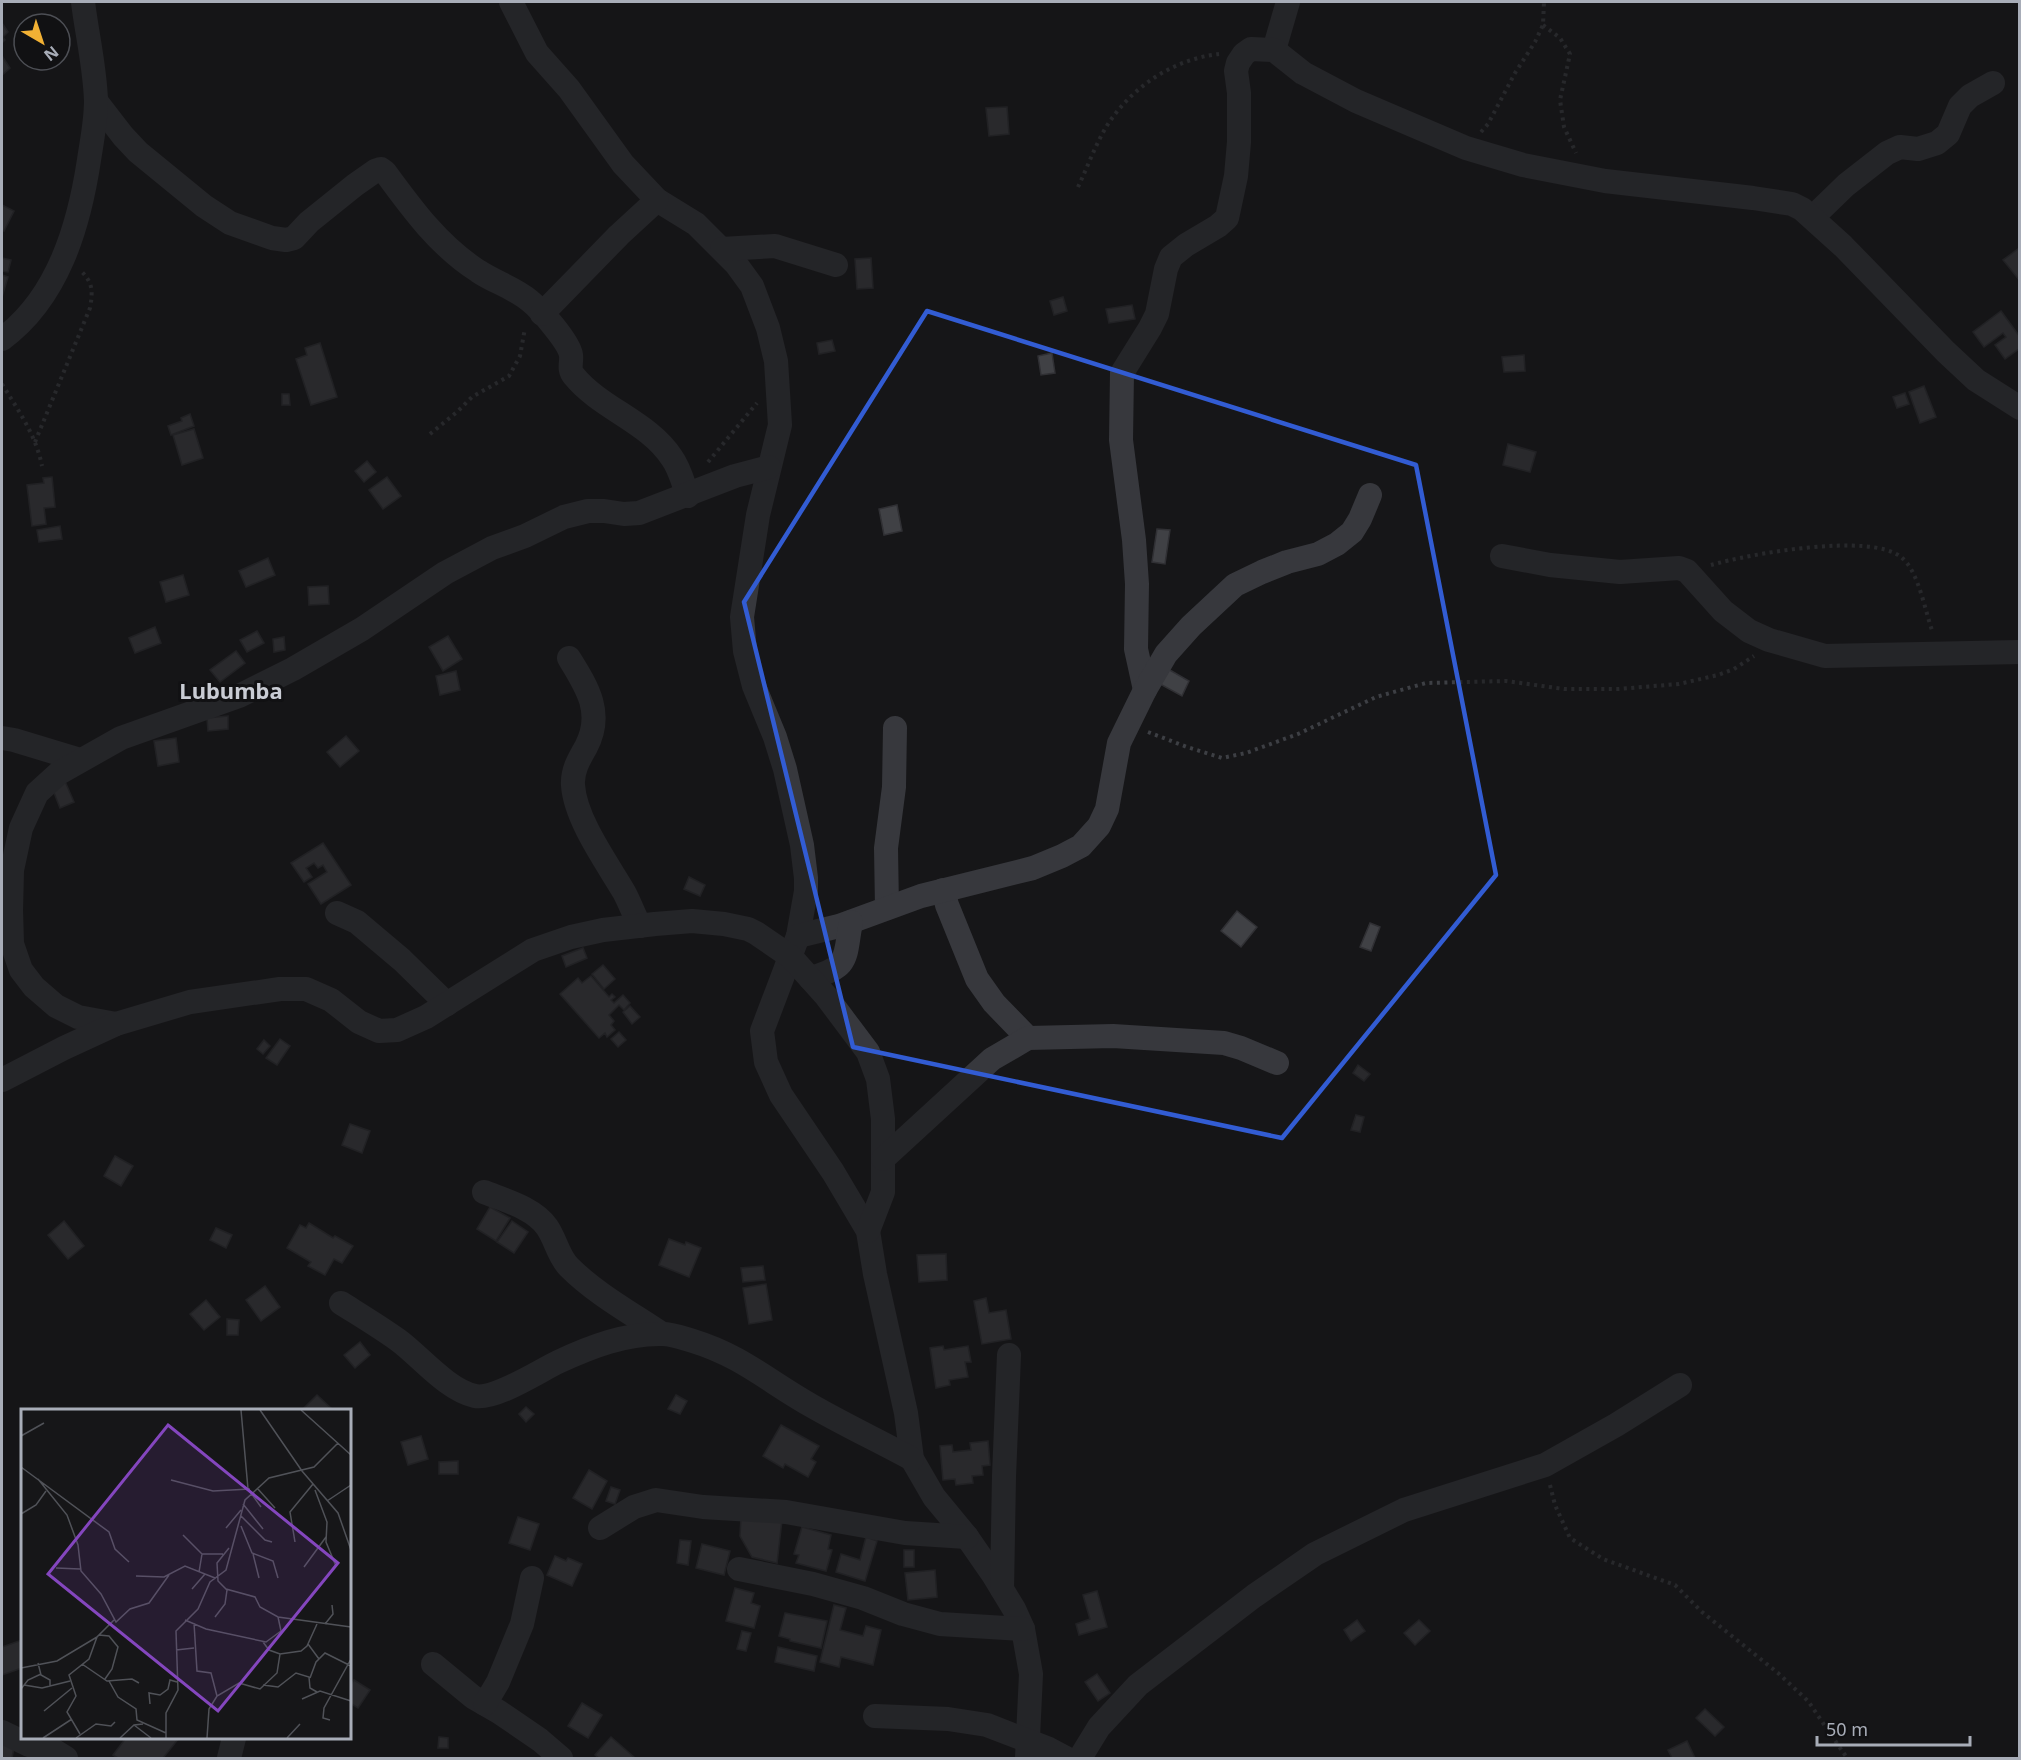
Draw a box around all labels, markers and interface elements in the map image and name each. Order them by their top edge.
north arrow [12,12,72,72]
text: N [39,41,63,66]
district label: Lubumba [179,675,283,705]
inset map [21,1409,351,1739]
scale bar [1817,1709,1970,1747]
text: 50 m [1826,1717,1868,1741]

